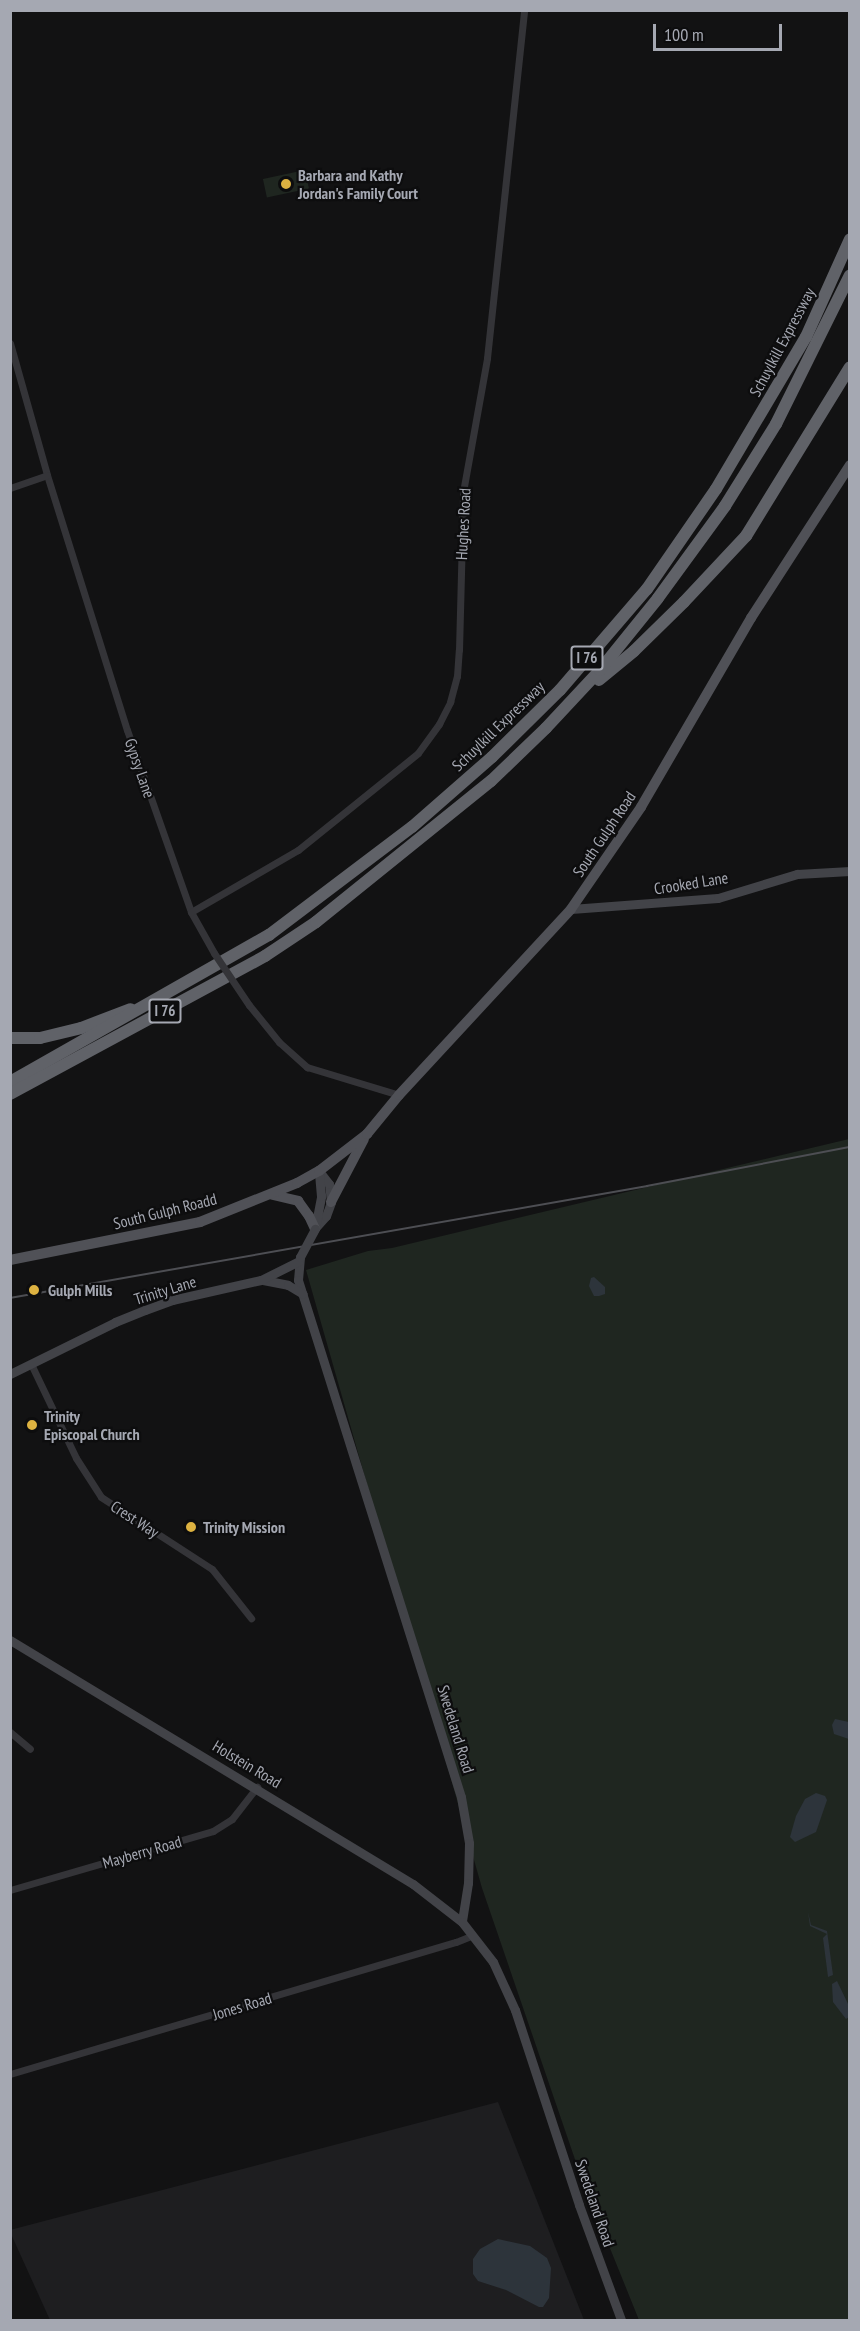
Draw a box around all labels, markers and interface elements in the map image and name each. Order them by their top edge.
scale bar [656,12,785,50]
text: 100 m [664,23,704,46]
place label: Barbara and Kathy Jordan's Family Court [298,165,419,203]
marker: Barbara and Kathy Jordan's Family Court [279,177,293,191]
street label: Schuylkill Expressway [745,284,819,400]
street label: Hughes Road [452,487,474,561]
road number: I 76 [570,646,604,670]
street label: Schuylkill Expressway [448,677,548,775]
street label: Gypsy Lane [121,736,159,800]
street label: South Gulph Road [568,788,640,880]
street label: Crooked Lane [653,868,729,898]
road number: I 76 [148,999,182,1023]
street label: South Gulph Roadd [111,1189,219,1233]
street label: Trinity Lane [131,1271,199,1309]
place label: Gulph Mills [48,1280,112,1300]
marker: Gulph Mills [25,1281,43,1299]
place label: Trinity Episcopal Church [44,1406,140,1444]
marker: Trinity Episcopal Church [25,1418,39,1432]
street label: Crest Way [107,1496,163,1542]
place label: Trinity Mission [203,1517,286,1537]
marker: Trinity Mission [184,1520,198,1534]
street label: Swedeland Road [434,1683,478,1775]
street label: Holstein Road [209,1736,285,1792]
street label: Mayberry Road [100,1832,184,1872]
street label: Jones Road [210,1988,274,2024]
street label: Swedeland Road [571,2157,619,2249]

